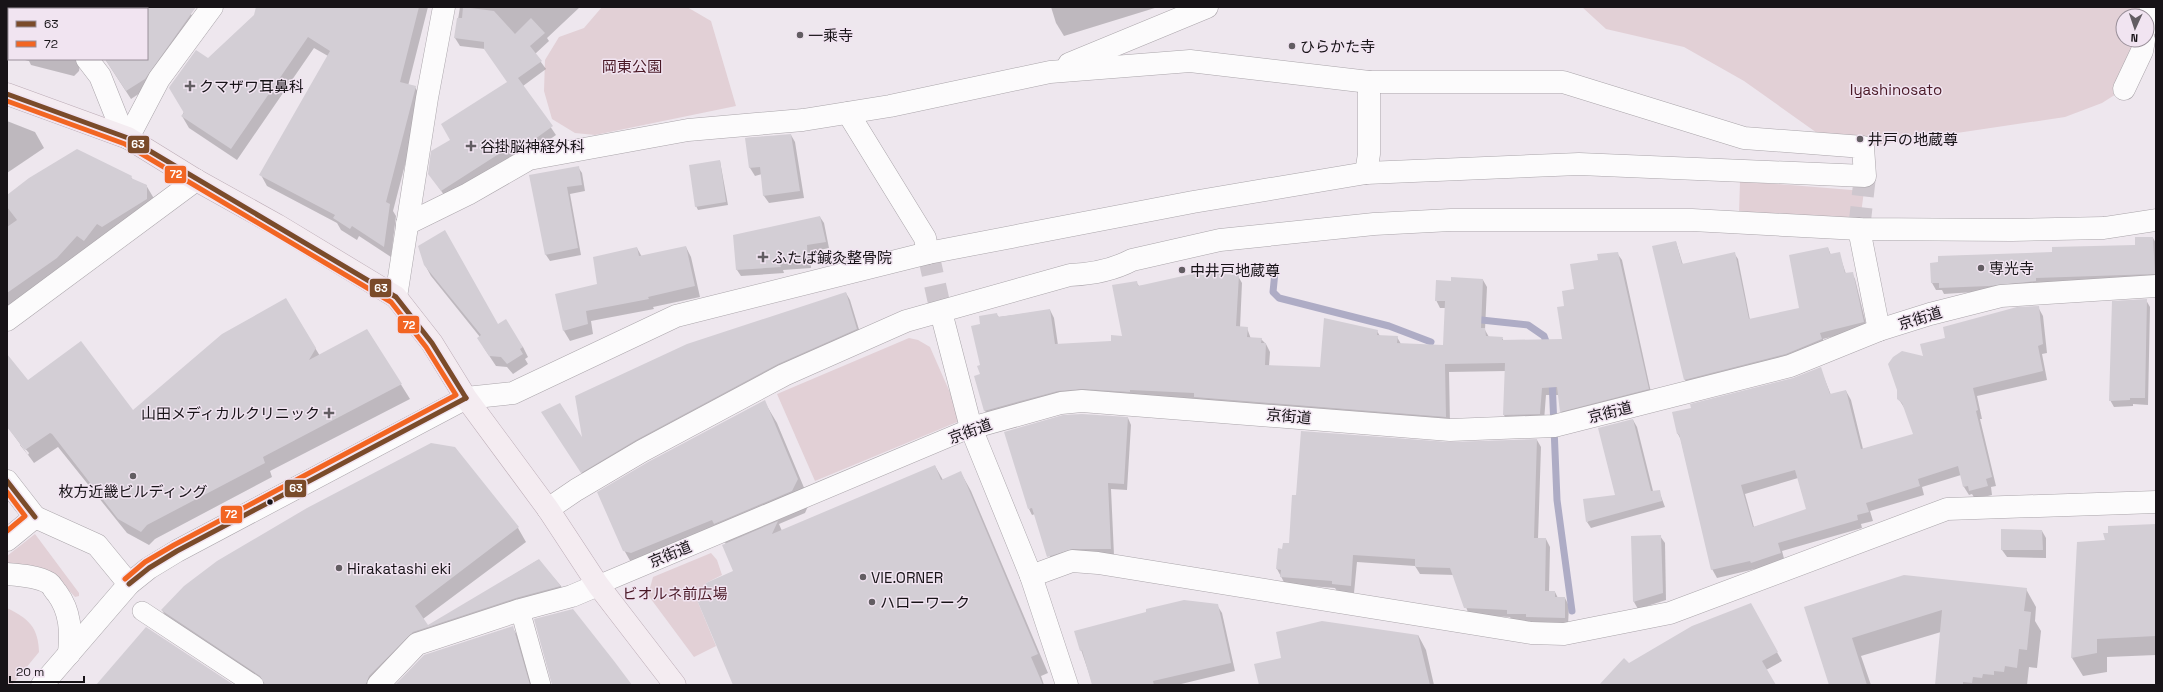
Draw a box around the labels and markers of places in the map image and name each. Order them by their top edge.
place label: 一乘寺 [808,26,853,45]
marker: 一乘寺 [795,30,805,40]
place label: ひらかた寺 [1300,37,1375,56]
marker: ひらかた寺 [1287,41,1297,51]
place label: クマザワ耳鼻科 [199,77,304,96]
marker: クマザワ耳鼻科 [184,80,196,92]
place label: 井戸の地蔵尊 [1868,130,1958,149]
marker: 井戸の地蔵尊 [1855,134,1865,144]
place label: 谷掛脳神経外科 [480,137,585,156]
marker: 谷掛脳神経外科 [465,140,477,152]
place label: ふたば鍼灸整骨院 [772,248,892,267]
marker: ふたば鍼灸整骨院 [757,251,769,263]
place label: 専光寺 [1989,259,2034,278]
place label: 中井戸地蔵尊 [1190,261,1280,280]
marker: 専光寺 [1976,263,1986,273]
marker: 中井戸地蔵尊 [1177,265,1187,275]
place label: 山田メディカルクリニック [141,404,320,423]
marker: 山田メディカルクリニック [323,407,335,419]
marker: 枚方近畿ビルディング [128,471,138,481]
place label: 枚方近畿ビルディング [59,482,207,501]
unlabelled marker [265,497,275,507]
place label: Hirakatashi eki [347,559,451,578]
marker: Hirakatashi eki [334,563,344,573]
place label: VIE.ORNER [871,568,943,587]
marker: VIE.ORNER [858,572,868,582]
place label: ハローワーク [880,593,970,612]
marker: ハローワーク [867,597,877,607]

